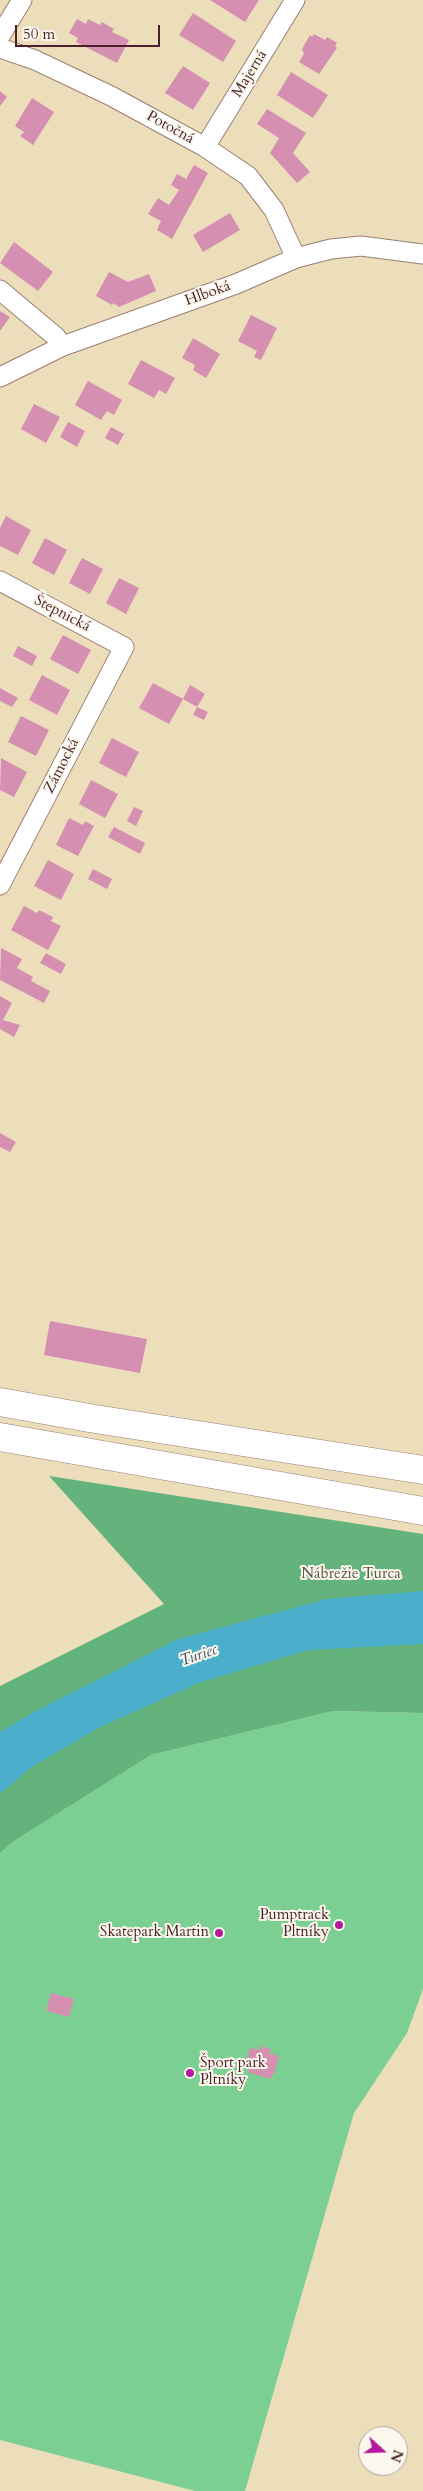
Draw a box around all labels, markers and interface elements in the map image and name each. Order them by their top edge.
scale bar [18,15,162,47]
text: 50 m [23,24,55,44]
street label: Majerná [229,47,271,101]
street label: Potočná [143,108,197,148]
street label: Hlboká [183,278,233,310]
street label: Štepnická [31,592,93,636]
street label: Zámocká [41,735,83,797]
park label: Nábrežie Turca [301,1566,401,1584]
water label: Turiec [178,1641,220,1671]
place label: Pumptrack Pltníky [260,1907,329,1942]
marker: Pumptrack Pltníky [333,1919,345,1931]
place label: Skatepark Martin [100,1924,209,1942]
marker: Skatepark Martin [213,1927,225,1939]
place label: Šport park Pltníky [200,2055,266,2090]
marker: Šport park Pltníky [184,2067,196,2079]
north arrow [358,2426,408,2476]
text: N [386,2447,408,2465]

